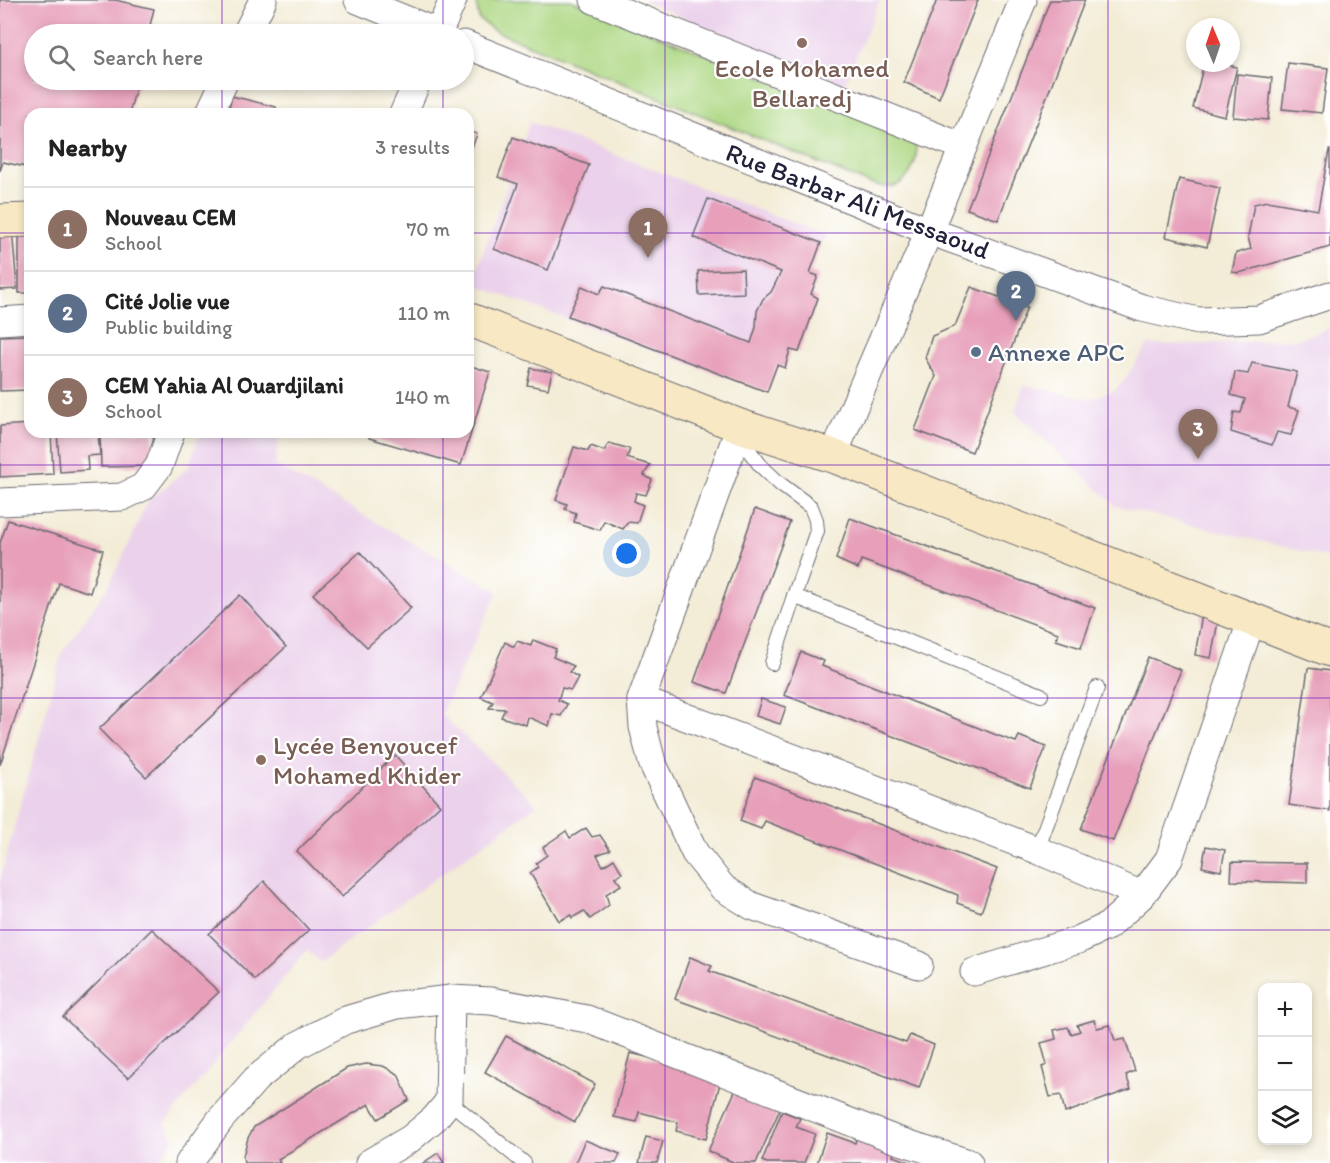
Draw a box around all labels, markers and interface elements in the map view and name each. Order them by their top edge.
north arrow [1186,18,1240,72]
search box [24,24,474,90]
marker: Ecole Mohamed Bellaredj [795,36,809,50]
icon: search [45,41,78,74]
text: Search here [93,44,203,71]
place label: Ecole Mohamed Bellaredj [715,52,889,114]
text: Nearby [48,131,127,163]
text: 3 results [375,135,450,159]
street label: Rue Barbar Ali Messaoud [722,136,995,266]
text: Nouveau CEM [105,204,236,231]
pin: 1 [628,208,668,258]
text: 1 [63,217,72,241]
text: 70 m [406,217,450,241]
text: School [105,231,162,255]
pin: 2 [996,272,1036,321]
text: Cité Jolie vue [105,288,230,315]
text: 2 [62,301,73,325]
text: 110 m [398,301,450,325]
text: Public building [105,315,232,339]
place label: Annexe APC [988,336,1125,368]
marker: Annexe APC [969,345,983,359]
text: CEM Yahia Al Ouardjilani [105,372,344,399]
text: 3 [62,385,73,409]
text: 140 m [395,385,450,409]
text: School [105,399,162,423]
pin: 3 [1178,410,1218,459]
your location [612,539,641,568]
place label: Lycée Benyoucef Mohamed Khider [273,729,462,791]
marker: Lycée Benyoucef Mohamed Khider [254,753,268,767]
map controls [1258,983,1312,1145]
button: + [1258,983,1312,1037]
button: − [1258,1037,1312,1091]
button: layers [1258,1091,1312,1145]

